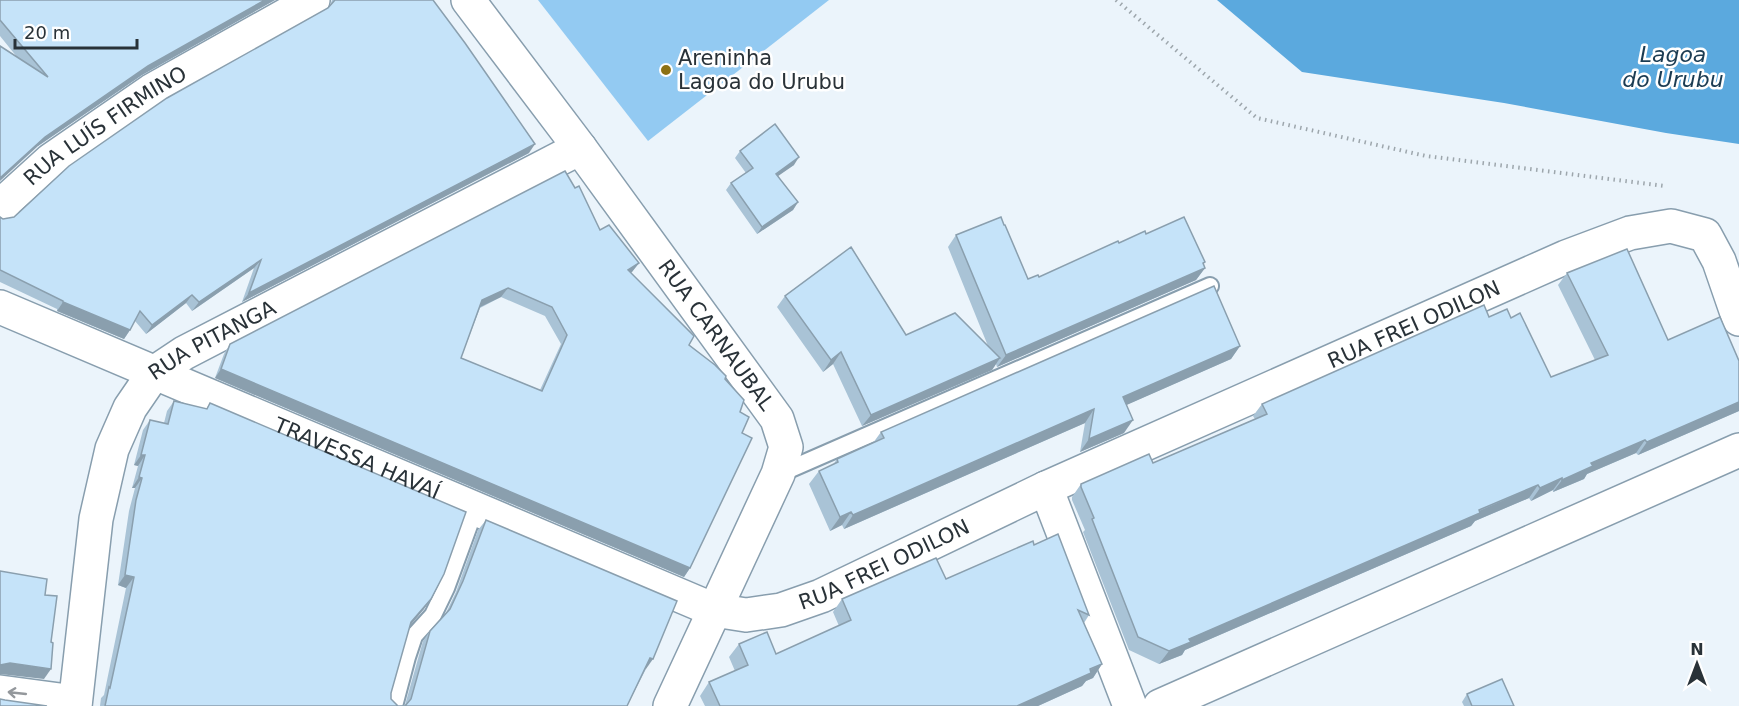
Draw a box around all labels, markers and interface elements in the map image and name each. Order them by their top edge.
scale bar [15,12,136,50]
text: 20 m [24,22,70,43]
water label: Lagoa do Urubu [1622,42,1724,92]
place label: Areninha Lagoa do Urubu [678,46,845,94]
street label: RUA LUÍS FIRMINO [19,61,191,191]
marker: Areninha Lagoa do Urubu [659,63,673,77]
street label: RUA CARNAUBAL [653,255,779,416]
street label: RUA FREI ODILON [1324,276,1504,373]
street label: RUA PITANGA [144,295,280,385]
street label: TRAVESSA HAVAÍ [270,412,444,504]
street label: RUA FREI ODILON [796,515,973,615]
north arrow [1667,634,1727,694]
text: N [1690,640,1704,659]
one-way arrow [7,687,27,698]

